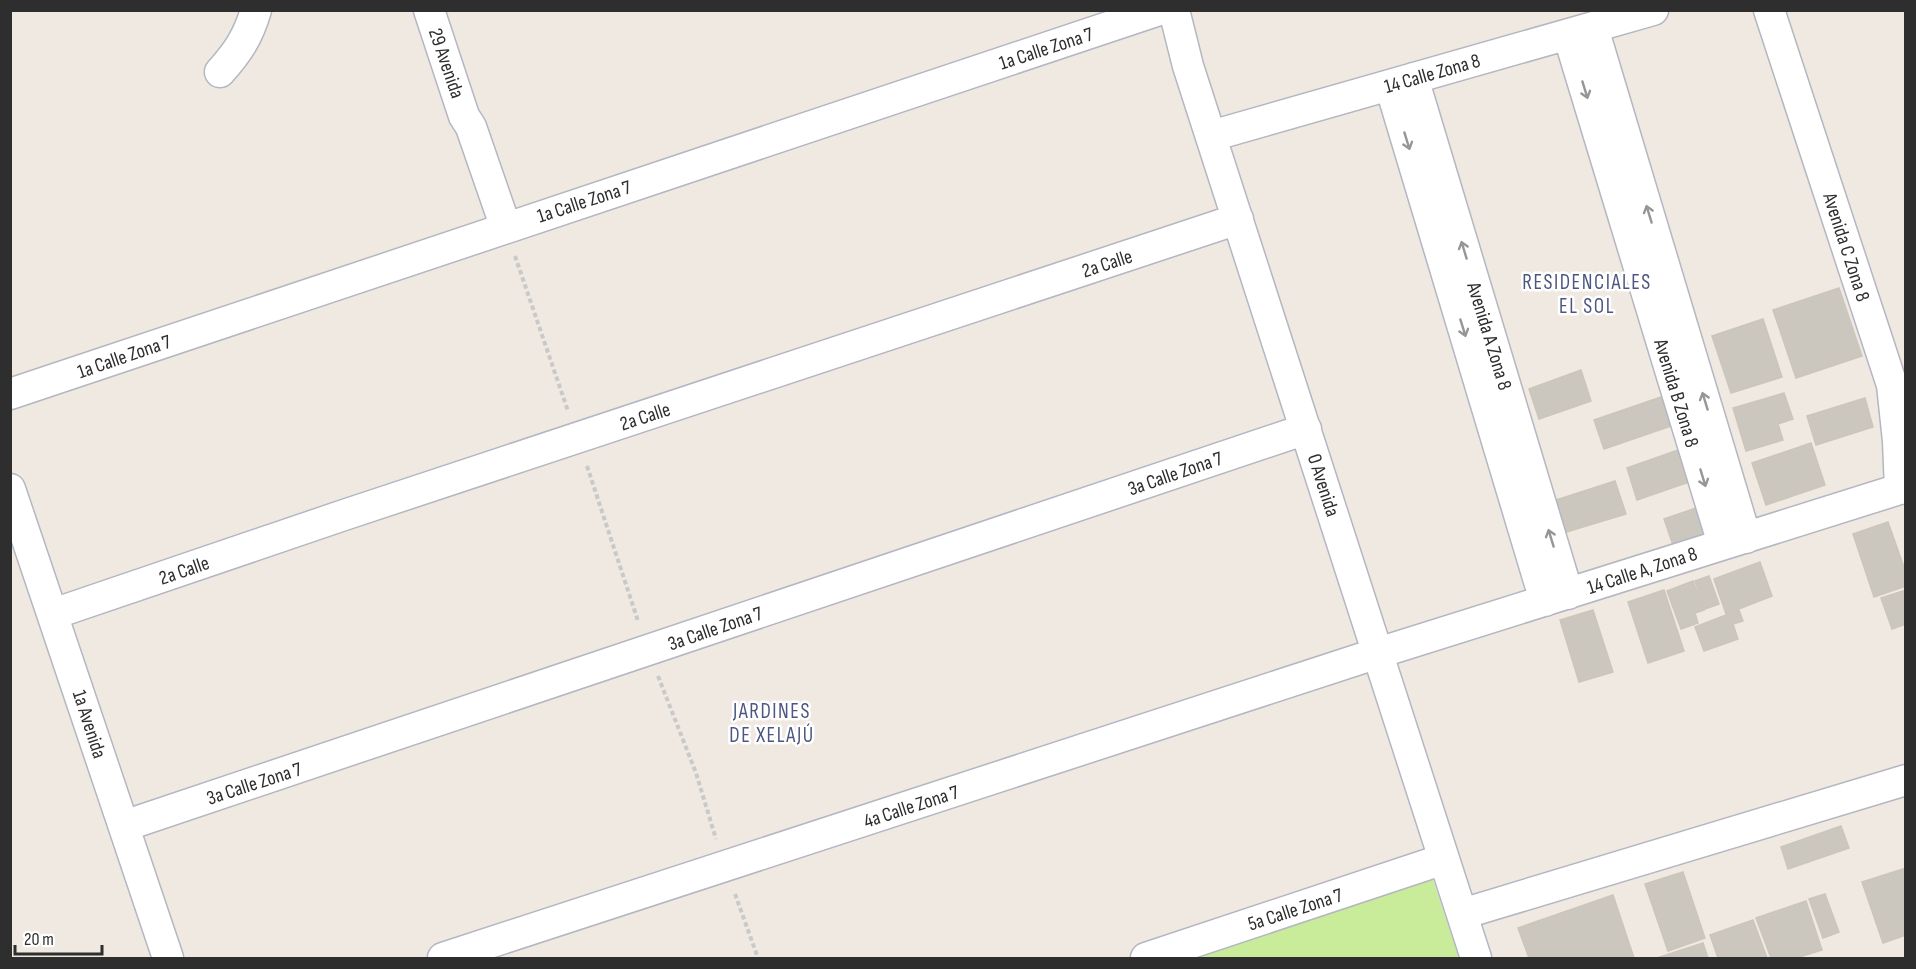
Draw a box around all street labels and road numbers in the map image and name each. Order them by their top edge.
street label: 1a Calle Zona 7 [996,22,1096,75]
street label: 29 Avenida [423,25,469,102]
street label: 14 Calle Zona 8 [1382,49,1483,99]
street label: 1a Calle Zona 7 [534,175,634,228]
street label: Avenida C Zona 8 [1817,189,1875,305]
street label: 2a Calle [1079,245,1136,283]
street label: Avenida A Zona 8 [1461,278,1517,393]
street label: 1a Calle Zona 7 [74,330,174,384]
street label: Avenida B Zona 8 [1648,335,1704,450]
street label: 2a Calle [617,398,674,436]
street label: 3a Calle Zona 7 [1125,447,1226,501]
street label: 0 Avenida [1302,451,1344,520]
street label: 14 Calle A, Zona 8 [1584,542,1700,600]
street label: 2a Calle [156,551,213,591]
street label: 3a Calle Zona 7 [665,602,766,656]
street label: 1a Avenida [67,687,111,761]
street label: 3a Calle Zona 7 [204,757,305,811]
street label: 4a Calle Zona 7 [861,780,962,834]
street label: 5a Calle Zona 7 [1245,883,1346,937]

